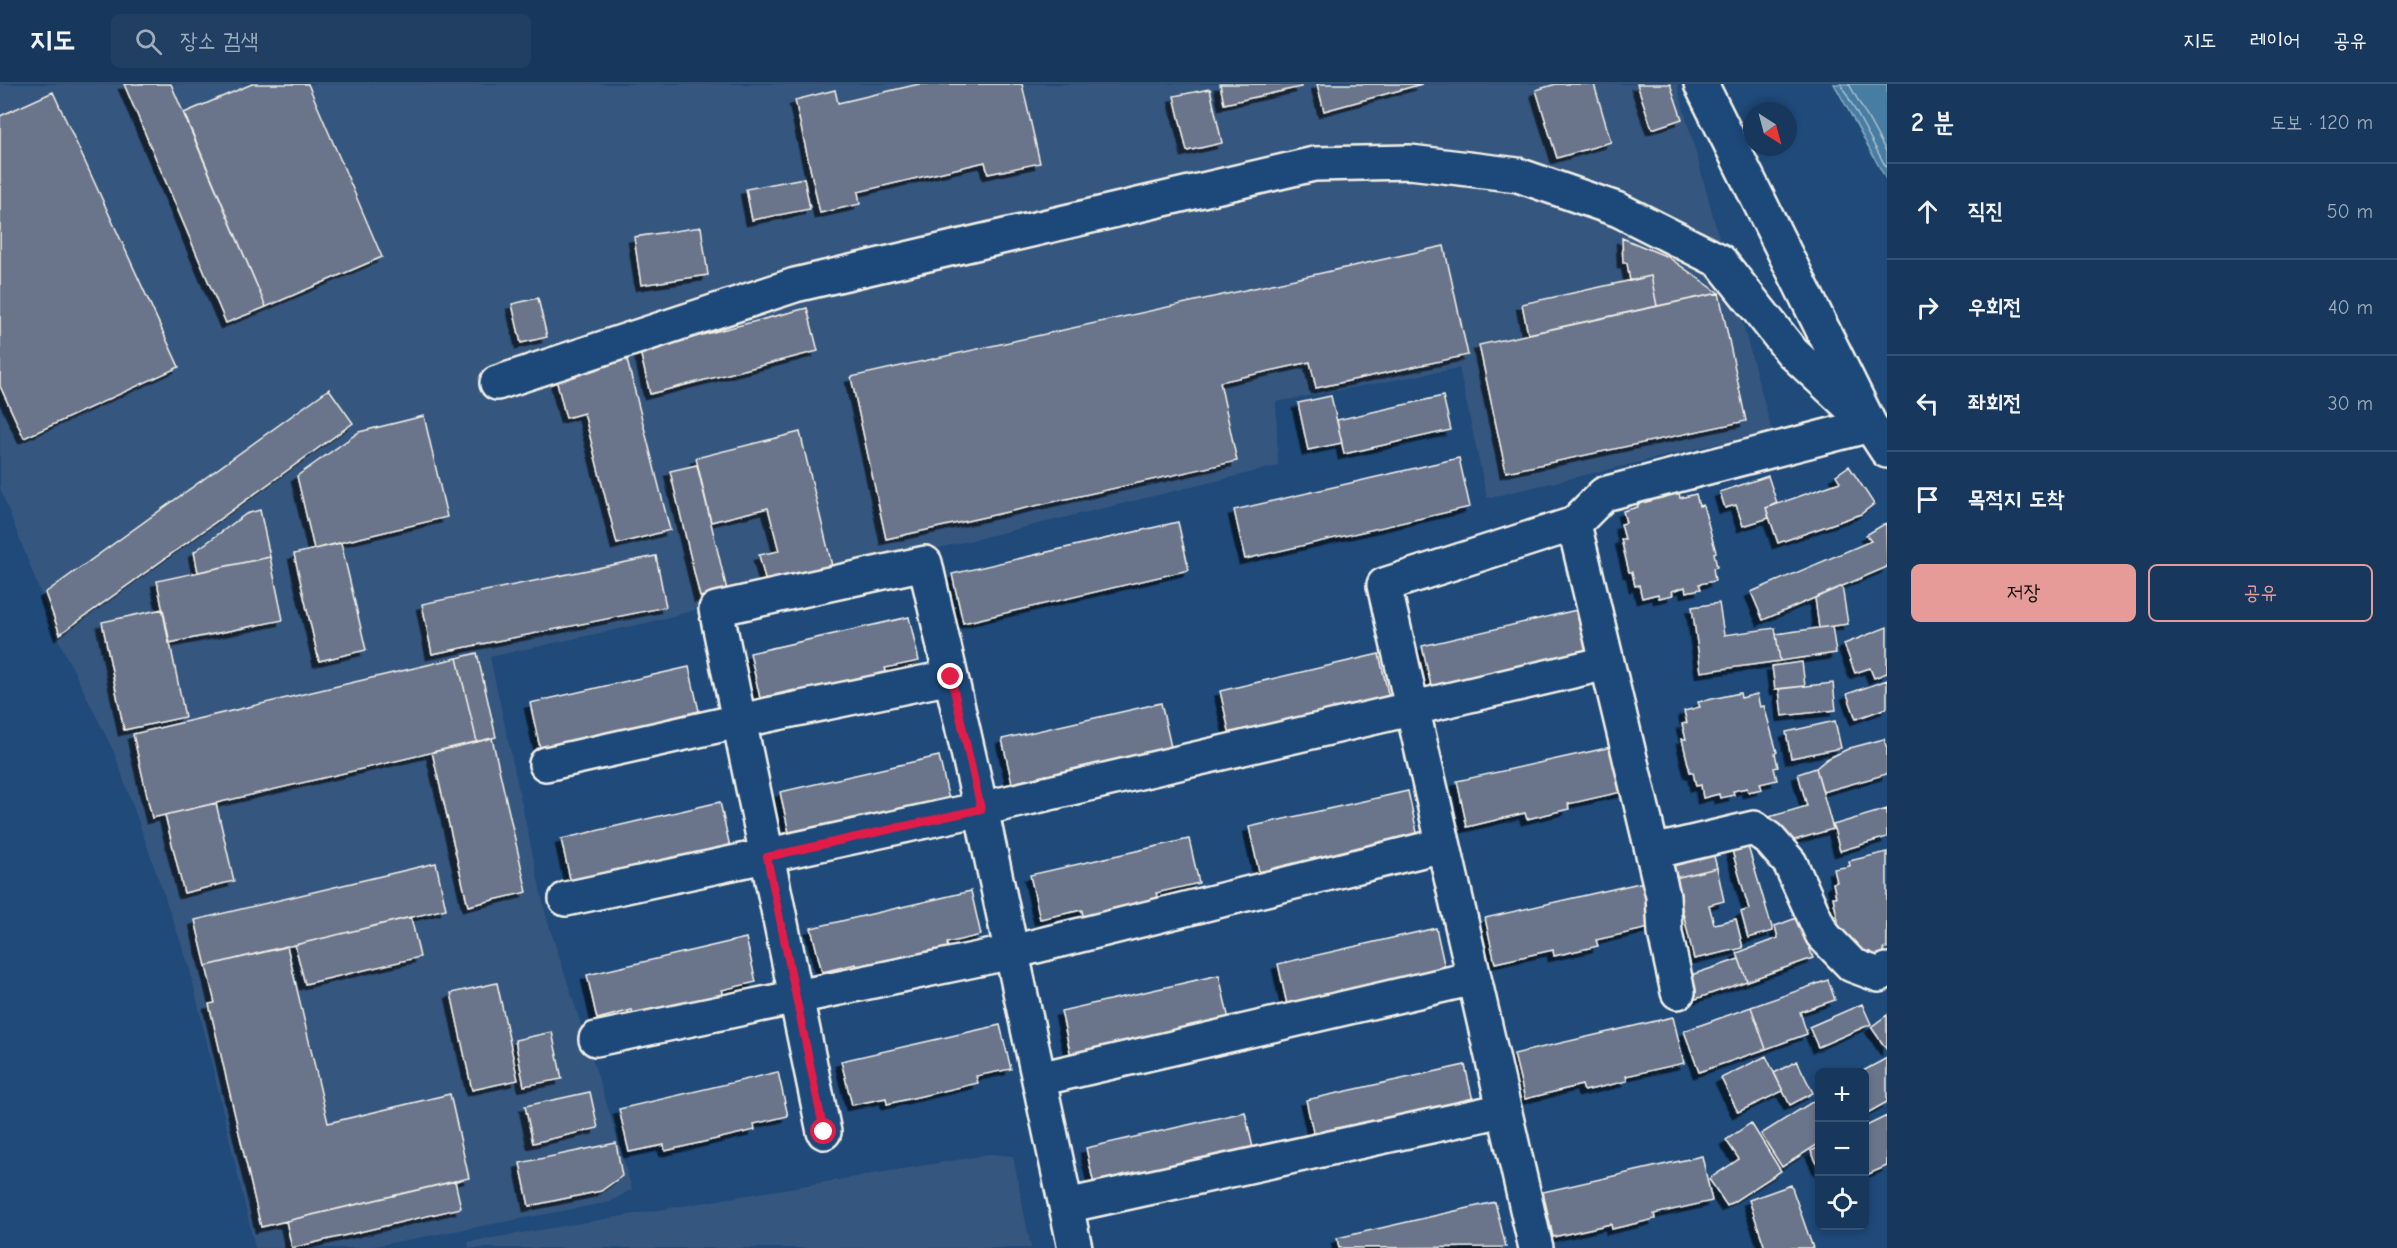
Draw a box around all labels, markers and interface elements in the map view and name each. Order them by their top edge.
search box [111,14,531,68]
text: 지도 [30,24,75,56]
icon: search [132,25,165,58]
text: 장소 검색 [180,28,258,54]
text: 지도 [2183,28,2217,52]
text: 레이어 [2250,28,2300,52]
text: 공유 [2333,28,2367,52]
north arrow [1743,102,1797,156]
text: 2 분 [1911,108,1954,138]
text: 도보 · 120 m [2270,111,2373,134]
icon: ahead [1911,195,1944,228]
text: 직진 [1968,198,2003,224]
text: 50 m [2327,200,2373,223]
icon: right [1911,291,1944,324]
text: 우회전 [1968,294,2021,320]
text: 40 m [2328,296,2373,319]
icon: left [1911,387,1944,420]
text: 좌회전 [1968,390,2021,416]
text: 30 m [2327,392,2373,415]
icon: arrive [1911,483,1944,516]
text: 목적지 도착 [1968,486,2064,512]
button: 저장 [1911,564,2136,622]
button: 공유 [2148,564,2373,622]
route end [937,663,963,689]
map controls [1815,1068,1869,1230]
button: + [1815,1068,1869,1122]
route start [810,1118,836,1144]
button: − [1815,1122,1869,1176]
button: locate [1815,1176,1869,1230]

